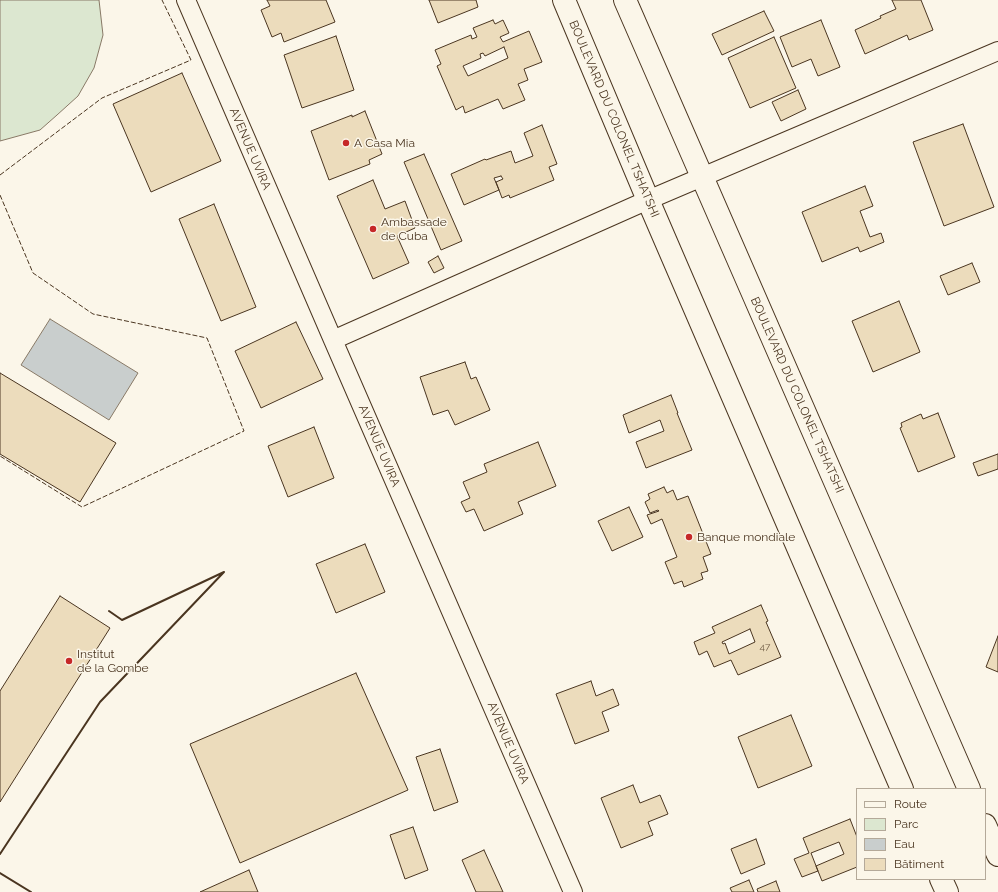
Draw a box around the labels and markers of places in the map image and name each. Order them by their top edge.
place label: A Casa Mia [354,136,415,150]
marker: A Casa Mia [341,138,351,148]
place label: Ambassade de Cuba [381,215,447,243]
marker: Ambassade de Cuba [368,224,378,234]
place label: Banque mondiale [697,530,795,544]
marker: Banque mondiale [684,532,694,542]
place label: Institut de la Gombe [77,647,149,675]
marker: Institut de la Gombe [64,656,74,666]

